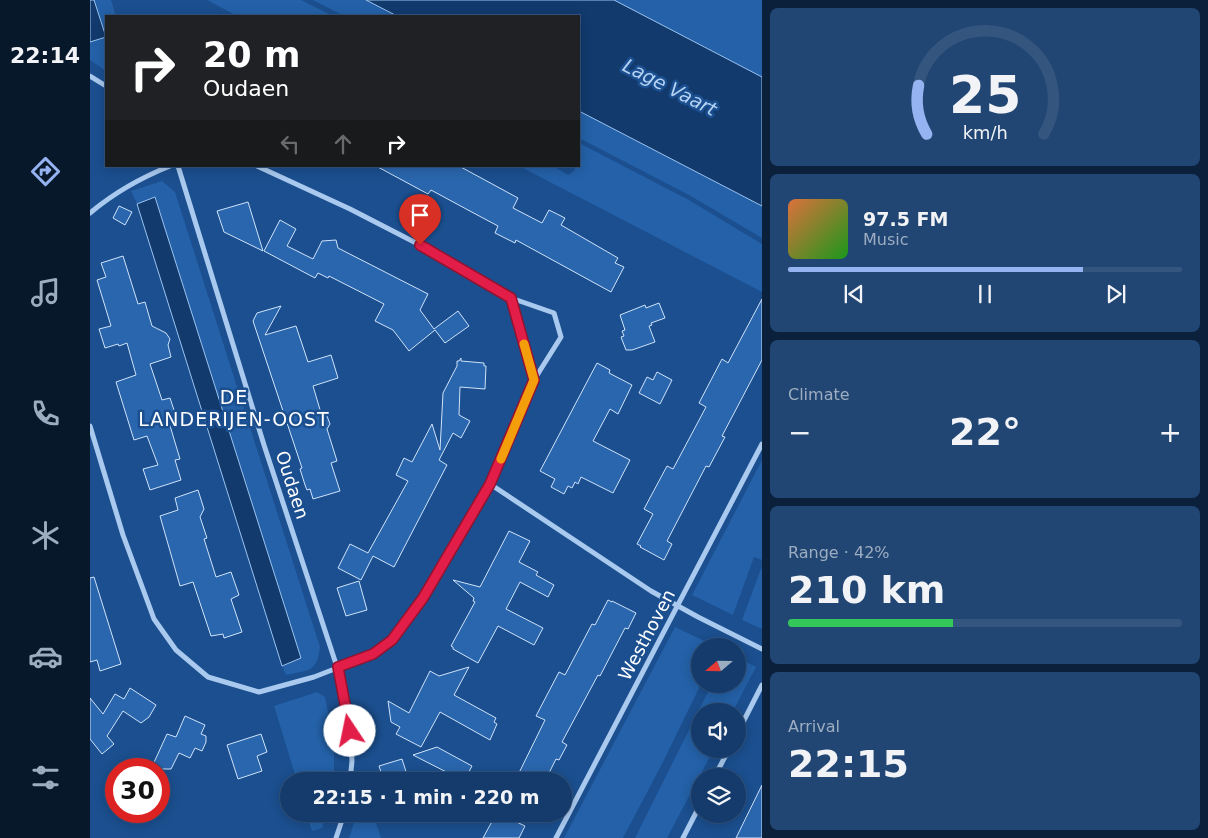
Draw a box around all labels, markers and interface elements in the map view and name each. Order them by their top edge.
icon: right [120,35,185,100]
text: 20 m [203,35,300,75]
text: 22:14 [10,43,80,68]
water label: Lage Vaart [619,54,722,121]
text: 25 [949,65,1021,125]
text: Oudaen [203,76,289,101]
text: km/h [962,122,1008,143]
icon: left [276,130,304,158]
icon: ahead [329,130,357,158]
icon: right [382,130,410,158]
icon: directions [28,154,63,189]
pin [399,194,441,245]
icon: arrive [406,201,434,229]
text: 97.5 FM [863,208,948,230]
text: Music [863,230,909,249]
icon: music [28,275,63,310]
icon: previous [840,280,868,308]
icon: pause [971,280,999,308]
icon: next [1102,280,1130,308]
text: Climate [788,385,850,404]
district label: DE LANDERIJEN-OOST [138,386,330,430]
icon: phone [28,396,63,431]
text: 22° [949,410,1021,454]
text: − [788,416,811,449]
text: + [1159,416,1182,449]
street label: Oudaen [272,448,313,522]
icon: climate [28,518,63,553]
text: Range · 42% [788,543,890,562]
text: 210 km [788,568,945,612]
street label: Westhoven [614,586,679,684]
north arrow [691,638,746,692]
map controls [691,638,746,823]
icon: car [28,639,63,674]
button: sound [691,703,746,758]
position arrow [323,704,375,756]
text: Arrival [788,717,840,736]
text: 22:15 [788,742,909,786]
speed limit sign: 30 [105,758,170,823]
icon: filters [28,760,63,795]
button: layers [691,768,746,823]
text: 22:15 · 1 min · 220 m [312,786,540,808]

